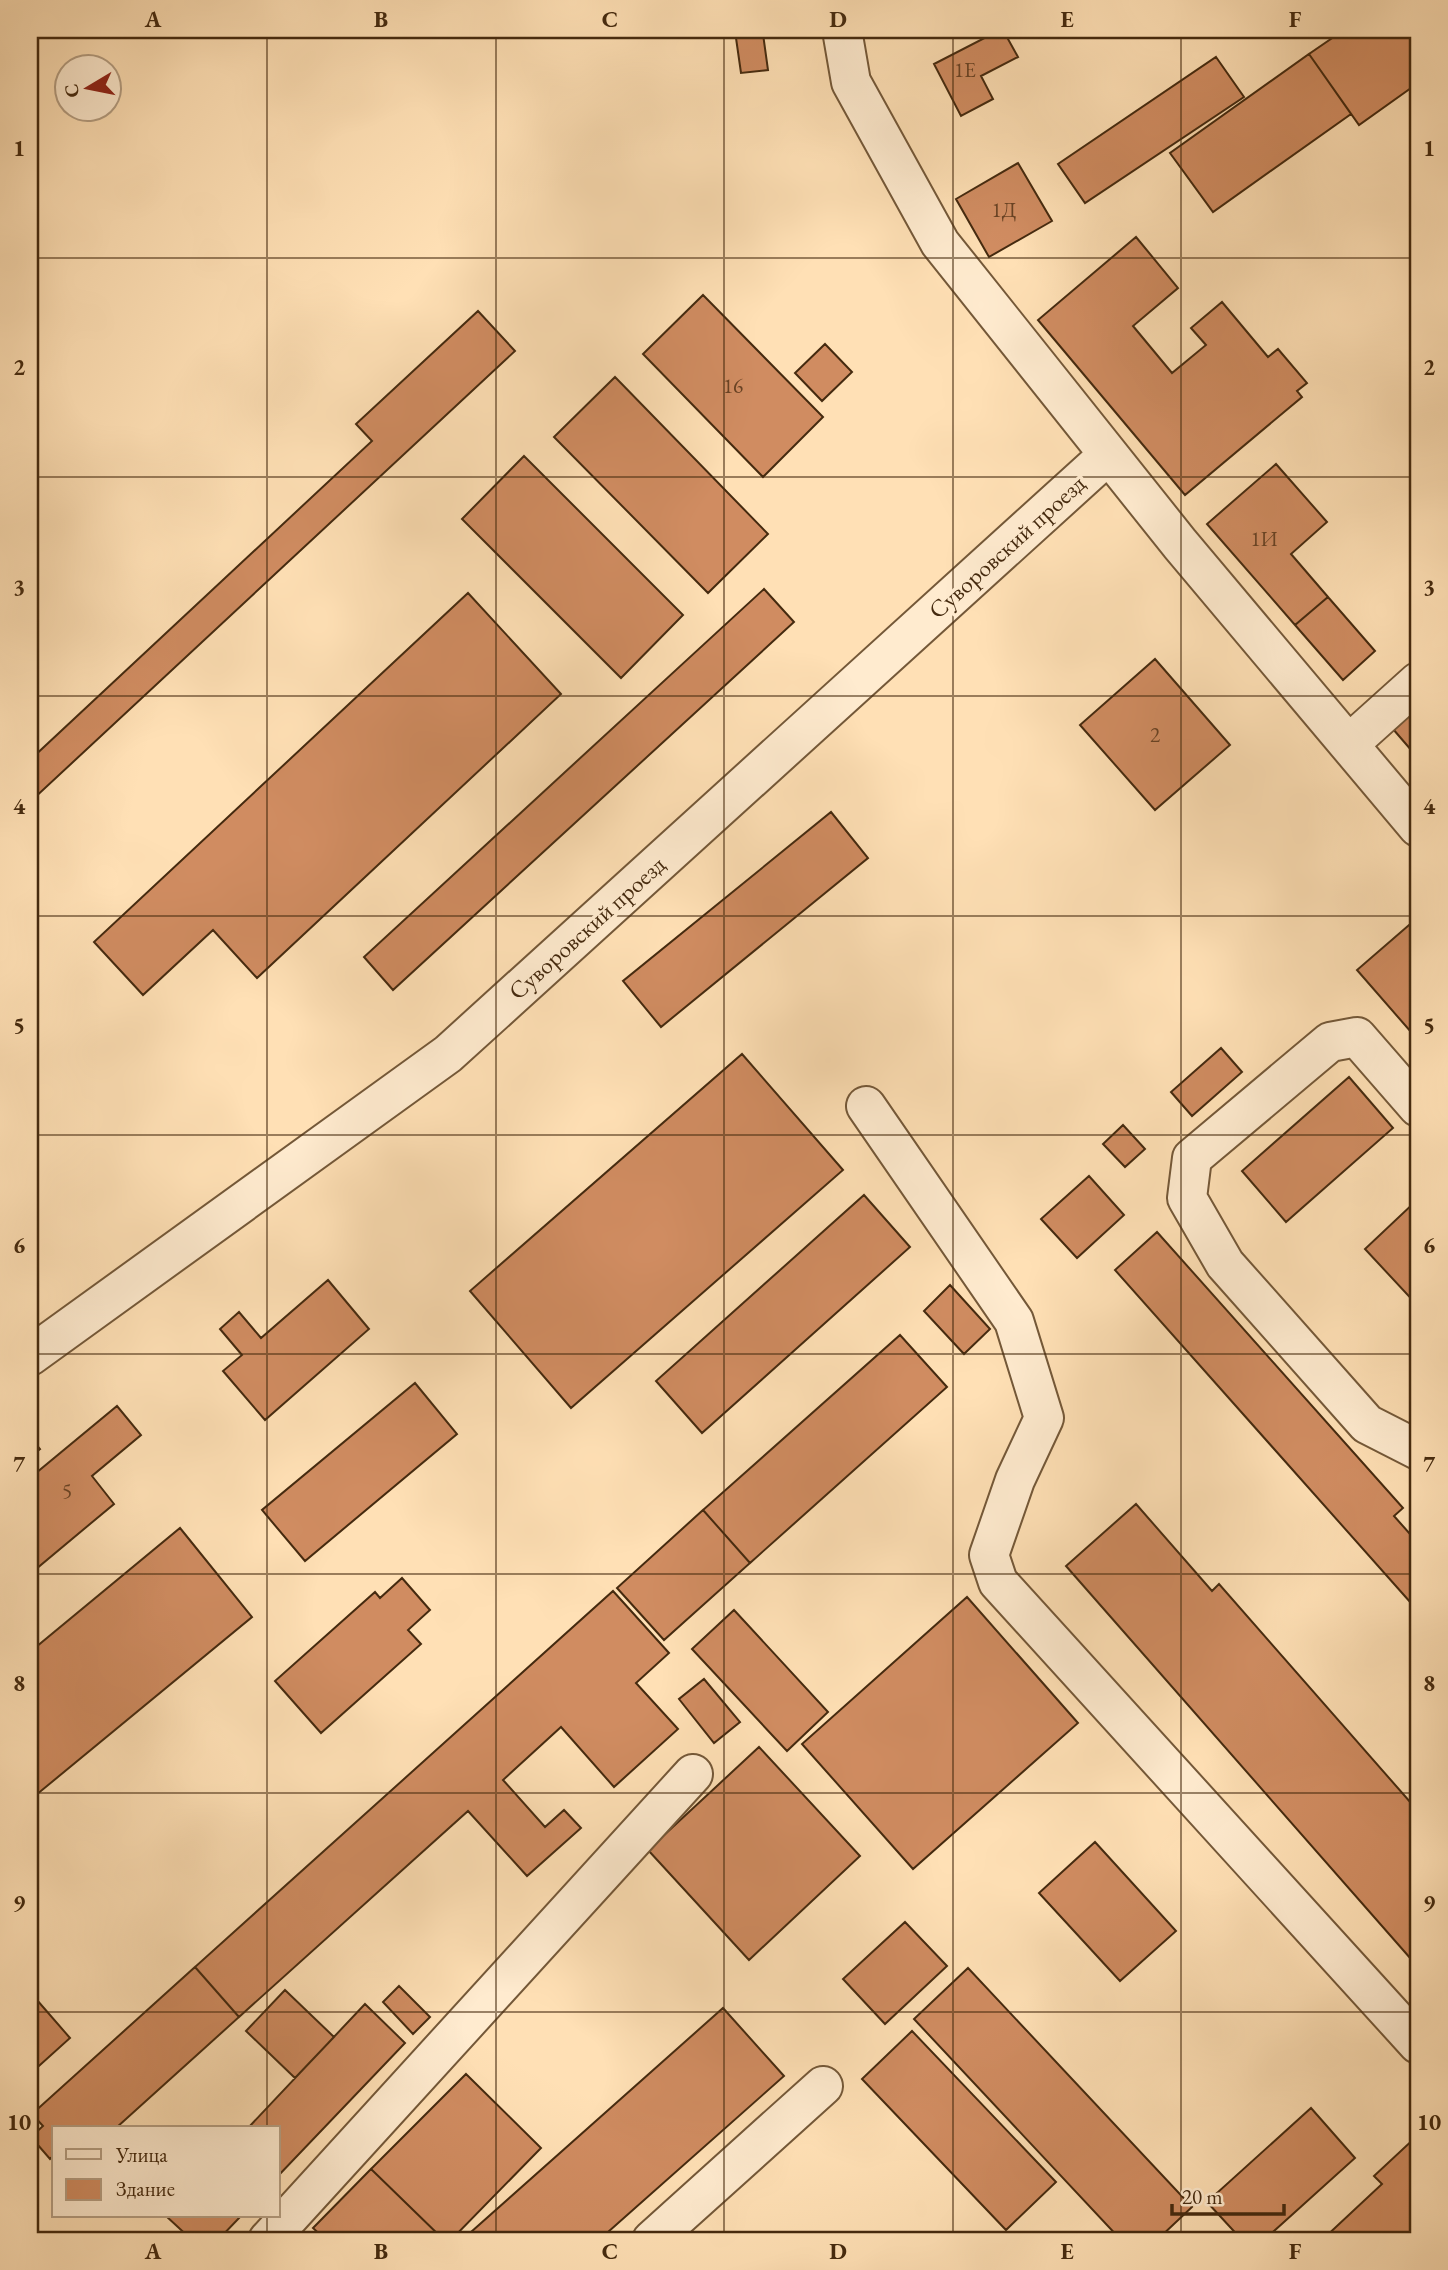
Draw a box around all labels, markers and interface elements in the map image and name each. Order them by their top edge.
text: A [144,4,162,34]
text: B [374,4,388,34]
text: C [602,4,618,34]
text: D [829,4,847,34]
text: E [1060,4,1074,34]
text: F [1289,4,1302,34]
north arrow [52,52,122,122]
house number: 1Е [954,56,976,83]
text: С [58,82,85,100]
text: 1 [13,133,25,163]
text: 1 [1423,133,1435,163]
house number: 1Д [992,196,1016,223]
text: 2 [13,352,25,382]
text: 2 [1423,352,1435,382]
house number: 16 [723,372,743,399]
street label: Суворовский проезд [922,468,1092,625]
house number: 1И [1251,525,1278,552]
text: 3 [13,572,25,602]
text: 3 [1423,572,1435,602]
house number: 2 [1150,721,1160,748]
text: 4 [13,791,26,821]
text: 4 [1423,791,1436,821]
street label: Суворовский проезд [502,849,672,1006]
text: 5 [13,1010,25,1040]
text: 5 [1423,1010,1435,1040]
text: 6 [13,1230,25,1260]
text: 6 [1423,1230,1435,1260]
text: 7 [13,1449,26,1479]
text: 7 [1423,1449,1436,1479]
house number: 5 [62,1477,72,1504]
text: 8 [13,1668,25,1698]
text: 8 [1423,1668,1435,1698]
text: 9 [13,1888,25,1918]
text: 9 [1423,1888,1435,1918]
text: 10 [7,2107,31,2137]
text: 10 [1417,2107,1441,2137]
legend [52,2126,280,2218]
text: Улица [115,2141,168,2168]
scale bar [1172,2172,1284,2216]
text: Здание [116,2175,175,2202]
text: 20 m [1182,2183,1223,2210]
text: A [144,2236,162,2266]
text: B [374,2236,388,2266]
text: C [602,2236,618,2266]
text: D [829,2236,847,2266]
text: E [1060,2236,1074,2266]
text: F [1289,2236,1302,2266]

